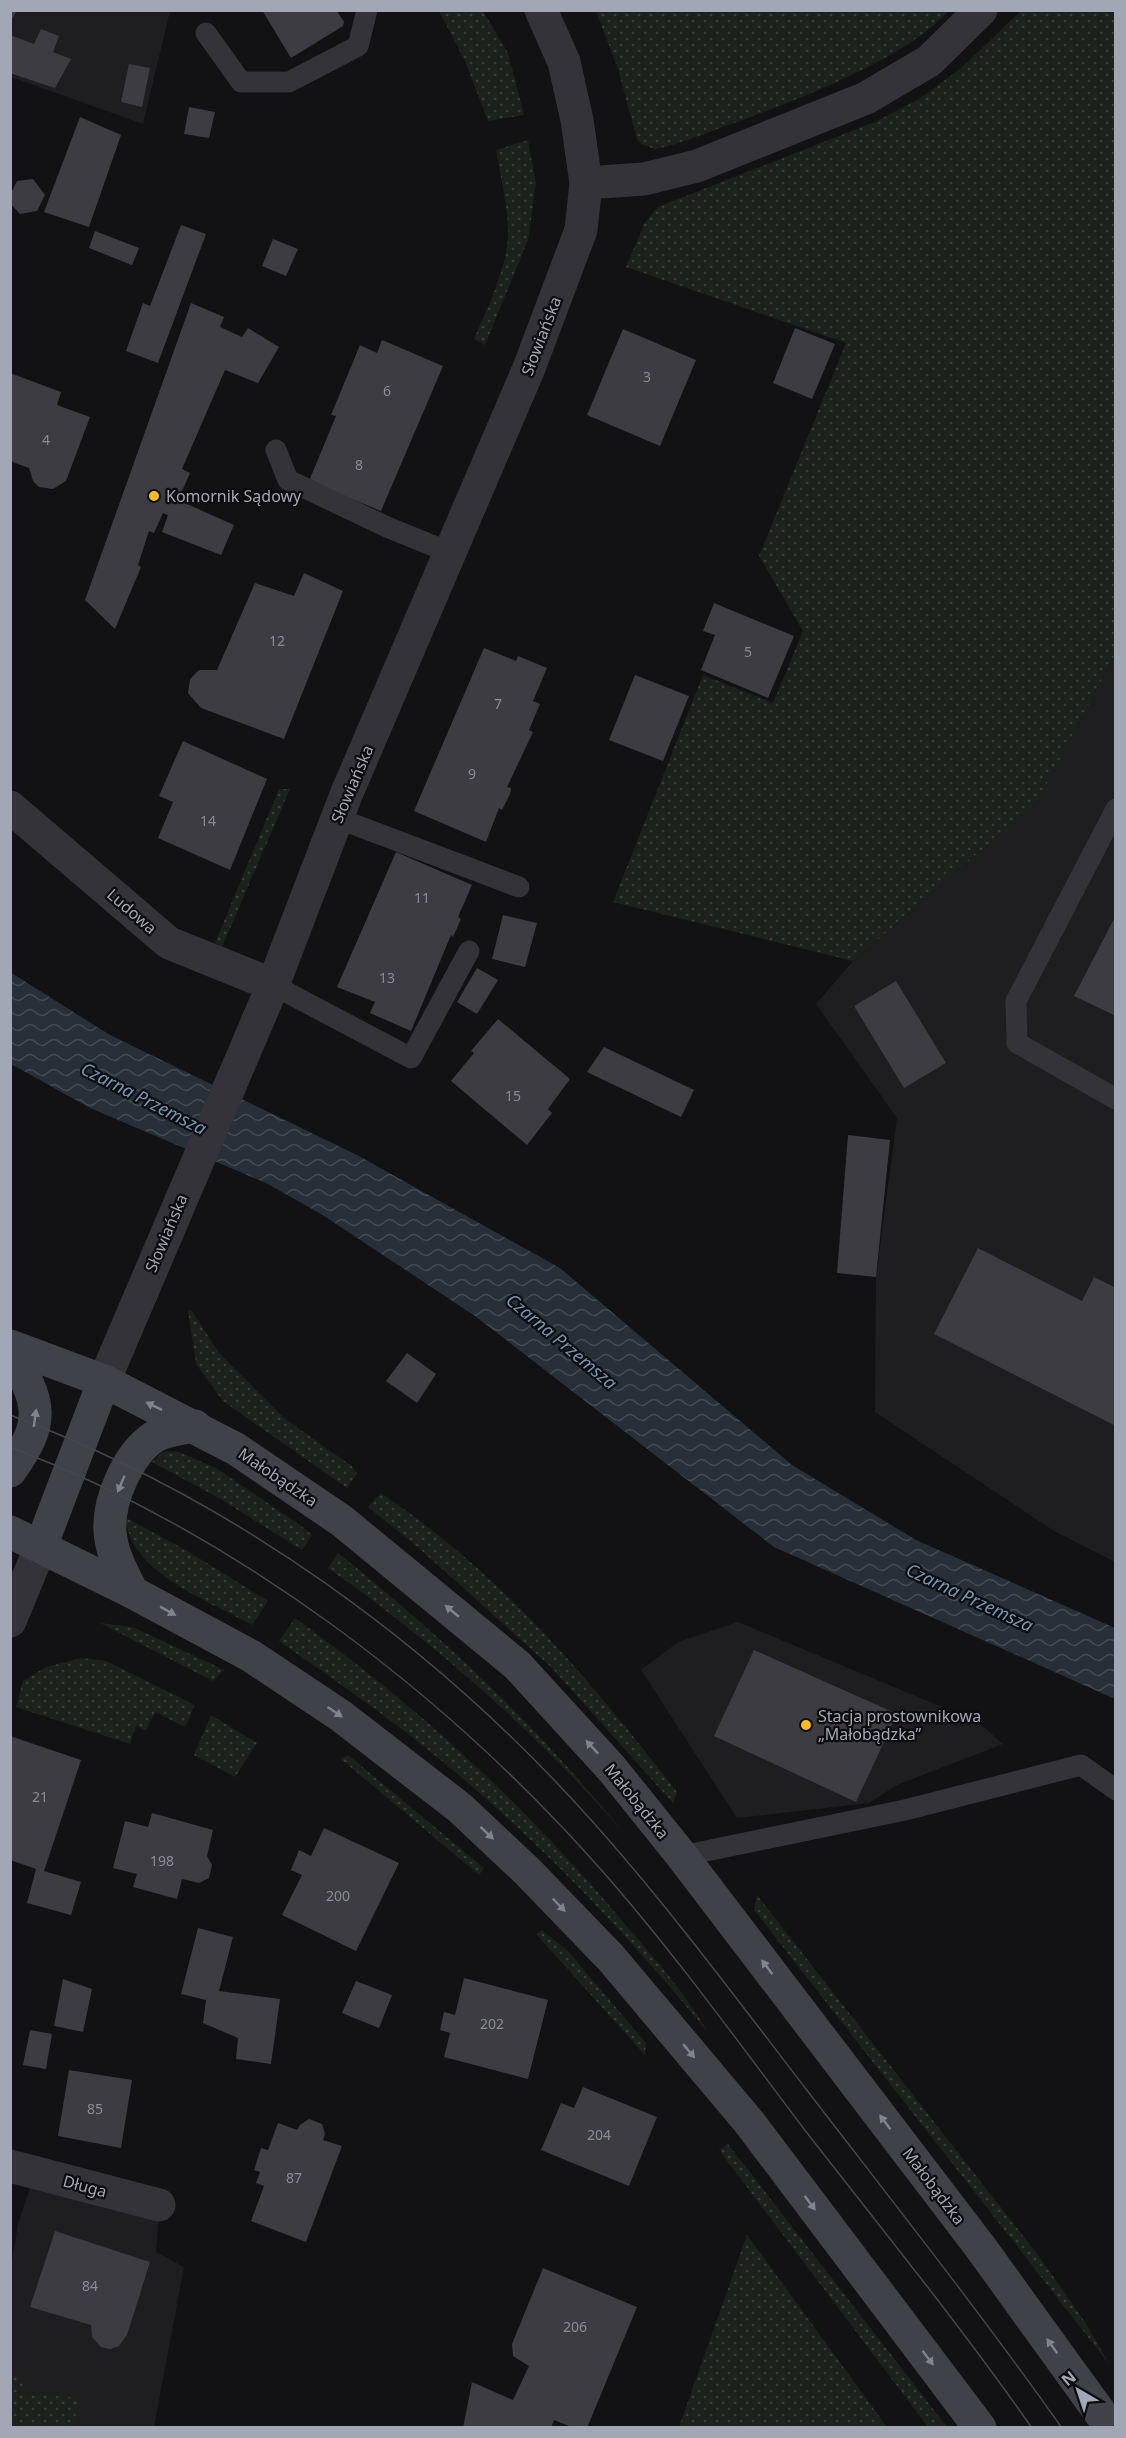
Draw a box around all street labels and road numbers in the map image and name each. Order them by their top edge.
street label: Słowiańska [516,293,566,379]
street label: Słowiańska [326,741,378,827]
street label: Ludowa [103,883,161,939]
street label: Słowiańska [140,1190,192,1276]
street label: Małobądzka [234,1442,322,1512]
street label: Małobądzka [600,1759,674,1843]
street label: Małobądzka [898,2143,970,2229]
street label: Długa [61,2170,109,2202]

